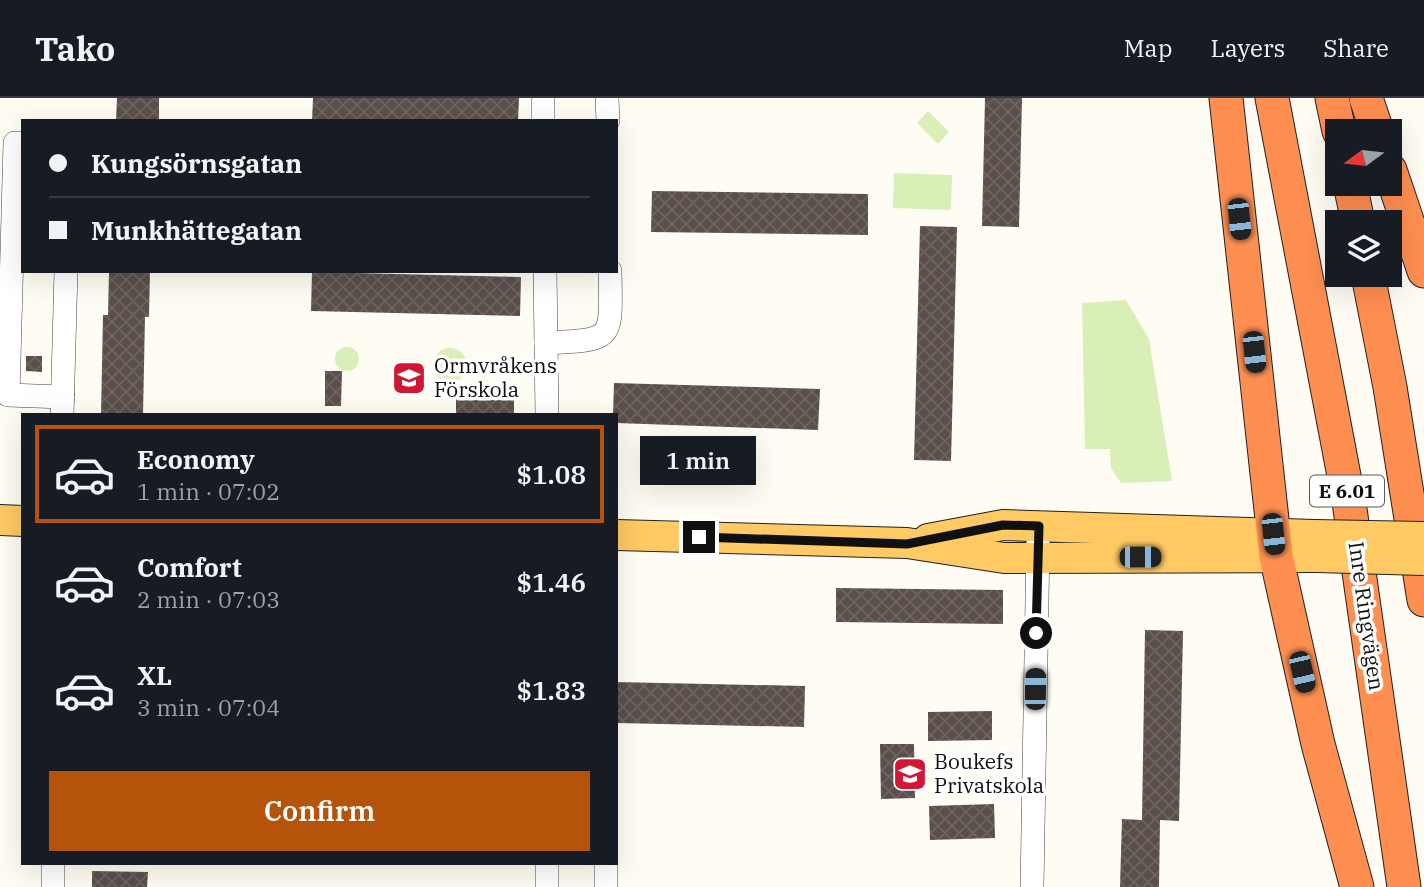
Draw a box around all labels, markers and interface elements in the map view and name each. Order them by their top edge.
text: Tako [35,27,115,70]
text: Map [1124,32,1172,64]
text: Layers [1210,32,1285,64]
text: Share [1323,32,1389,64]
north arrow [1325,119,1402,196]
map controls [1325,119,1402,287]
text: Kungsörnsgatan [91,146,302,180]
car [1227,197,1252,241]
button: layers [1325,210,1402,287]
text: Munkhättegatan [91,213,302,247]
car [1242,330,1267,374]
place label: Ormvråkens Förskola [434,351,557,403]
school or university icon: Ormvråkens Förskola [390,359,428,397]
callout: 1 min [641,436,757,484]
text: Economy [137,442,255,476]
icon: car [53,443,116,506]
text: 1 min [666,445,730,475]
text: $1.08 [517,457,586,491]
text: 1 min · 07:02 [137,476,280,506]
road number: E 6.01 [1310,476,1384,506]
car [1261,512,1286,556]
route end [683,521,715,553]
street label: Inre Ringvägen [1343,540,1391,692]
car [1120,547,1162,568]
text: Comfort [137,550,242,584]
icon: car [53,551,116,614]
text: $1.46 [517,565,586,599]
text: 2 min · 07:03 [137,584,280,614]
route start [1020,617,1052,649]
car [1288,649,1317,695]
text: XL [137,658,172,692]
icon: car [53,659,116,722]
car [1025,668,1046,710]
text: $1.83 [517,673,586,707]
text: 3 min · 07:04 [137,692,280,722]
place label: Boukefs Privatskola [934,747,1044,799]
school or university icon: Boukefs Privatskola [891,755,929,793]
button: Confirm [49,771,590,851]

